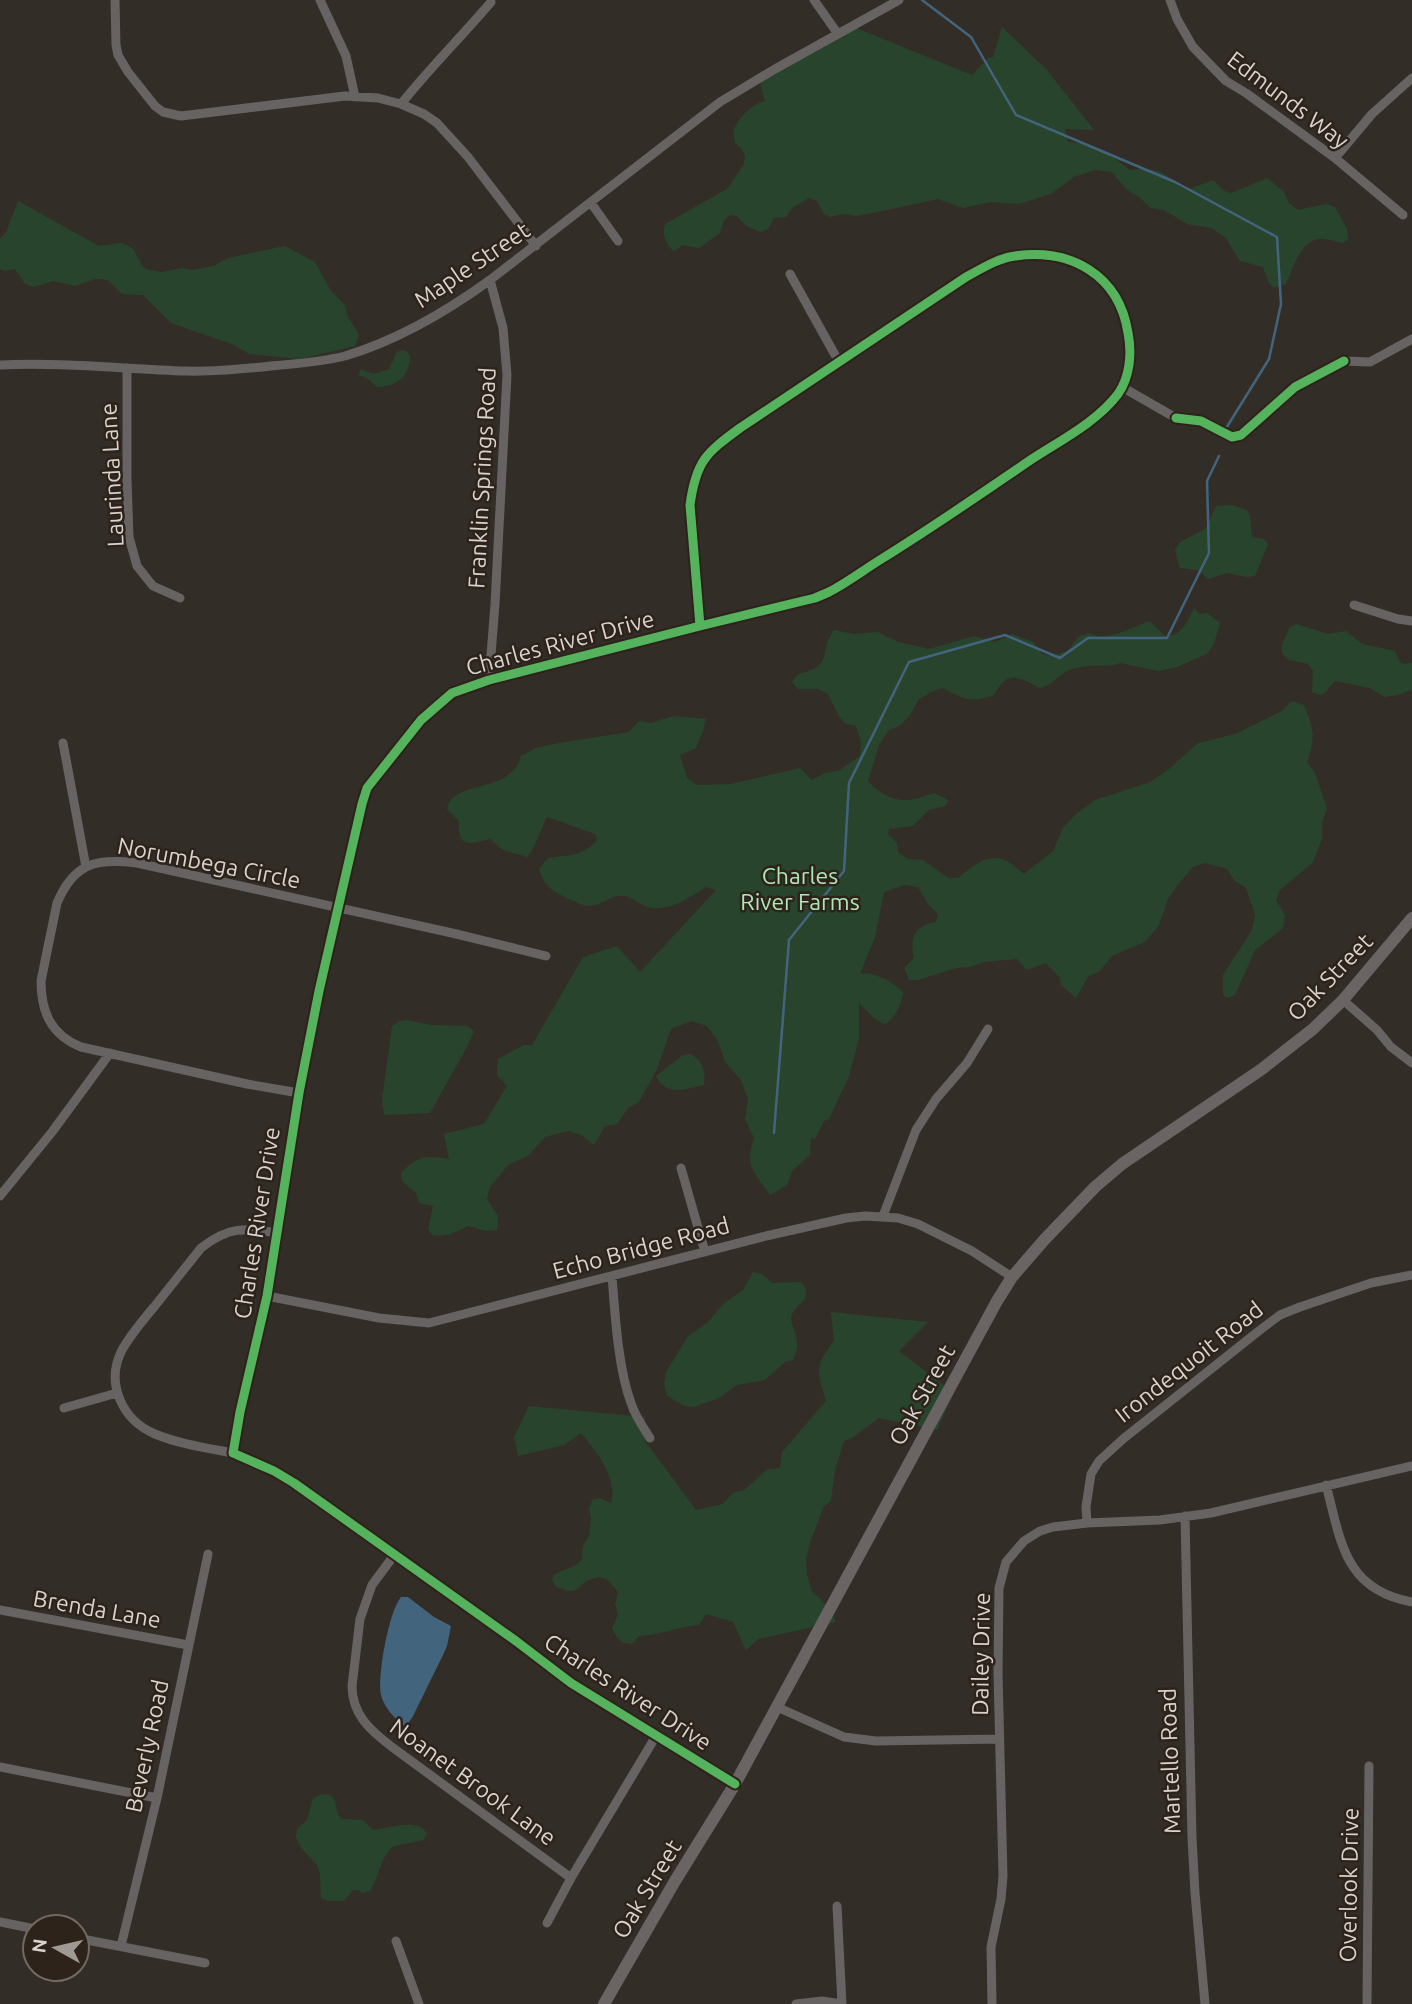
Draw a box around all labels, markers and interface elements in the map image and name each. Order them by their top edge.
street label: Edmunds Way [1223,46,1354,153]
street label: Maple Street [409,217,534,312]
street label: Franklin Springs Road [463,367,500,589]
street label: Laurinda Lane [95,402,128,548]
street label: Charles River Drive [463,605,657,680]
street label: Norumbega Circle [115,833,303,893]
park label: Charles River Farms [740,863,860,914]
street label: Oak Street [1282,928,1377,1025]
street label: Charles River Drive [229,1125,284,1321]
street label: Echo Bridge Road [550,1212,732,1283]
street label: Irondequoit Road [1110,1296,1267,1427]
street label: Oak Street [884,1340,959,1449]
street label: Brenda Lane [31,1585,163,1632]
street label: Dailey Drive [967,1592,994,1716]
street label: Charles River Drive [540,1628,716,1755]
street label: Beverly Road [120,1677,173,1815]
street label: Martello Road [1154,1688,1185,1834]
street label: Noanet Brook Lane [386,1713,561,1850]
street label: Overlook Drive [1335,1807,1362,1963]
street label: Oak Street [607,1835,686,1943]
north arrow [21,1913,91,1983]
text: N [27,1937,51,1954]

